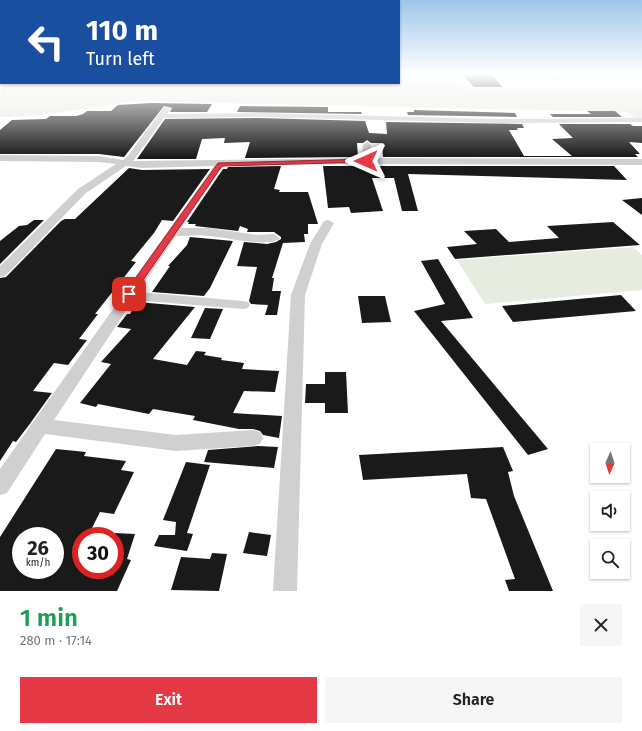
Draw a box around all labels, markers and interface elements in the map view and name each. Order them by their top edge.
text: 110 m [86,14,158,47]
icon: left [20,16,72,68]
text: Turn left [86,48,155,70]
position arrow [345,140,387,182]
pin [112,277,146,311]
icon: arrive [118,283,140,305]
north arrow [590,443,630,483]
map controls [590,443,630,579]
button: sound [590,491,630,531]
speed limit sign: 30 [72,527,124,579]
text: 26 [27,536,49,560]
button: search [590,539,630,579]
text: km/h [26,557,50,569]
text: 1 min [20,604,78,632]
button: close [580,604,622,646]
text: 280 m · 17:14 [20,633,92,648]
button: Exit [20,677,317,723]
button: Share [325,677,622,723]

